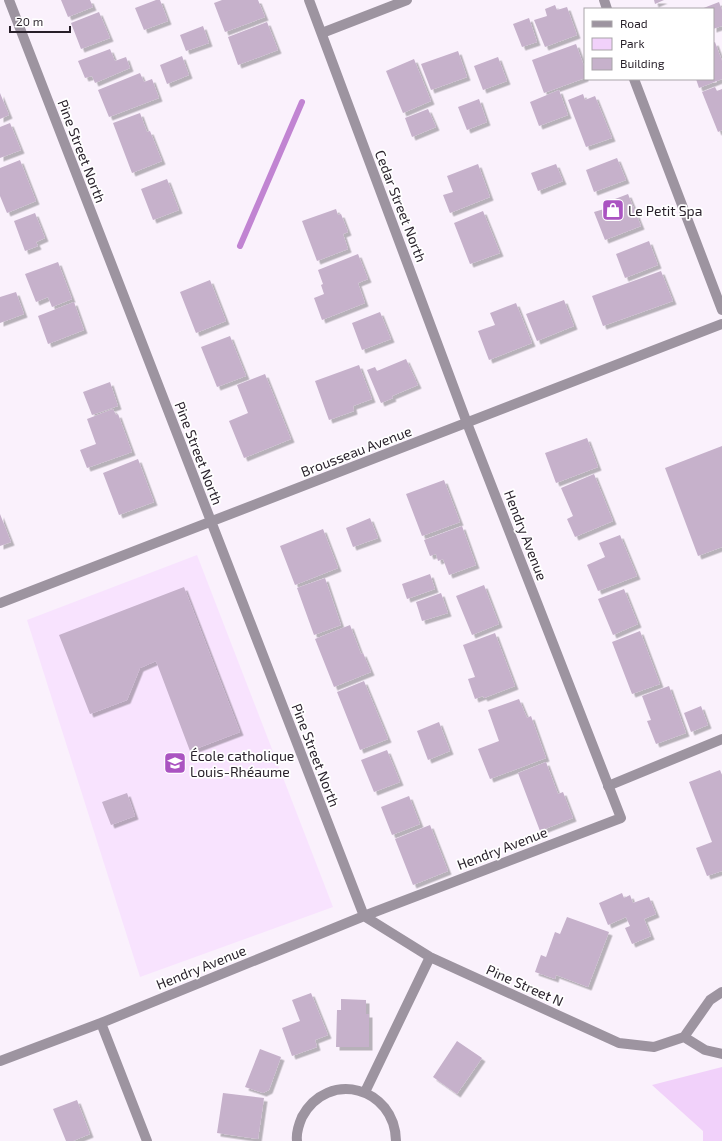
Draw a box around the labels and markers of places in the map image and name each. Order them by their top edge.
shop icon: Le Petit Spa [600,197,626,223]
place label: Le Petit Spa [628,202,702,219]
place label: École catholique Louis-Rhéaume [190,747,294,780]
school or university icon: École catholique Louis-Rhéaume [162,750,188,776]

